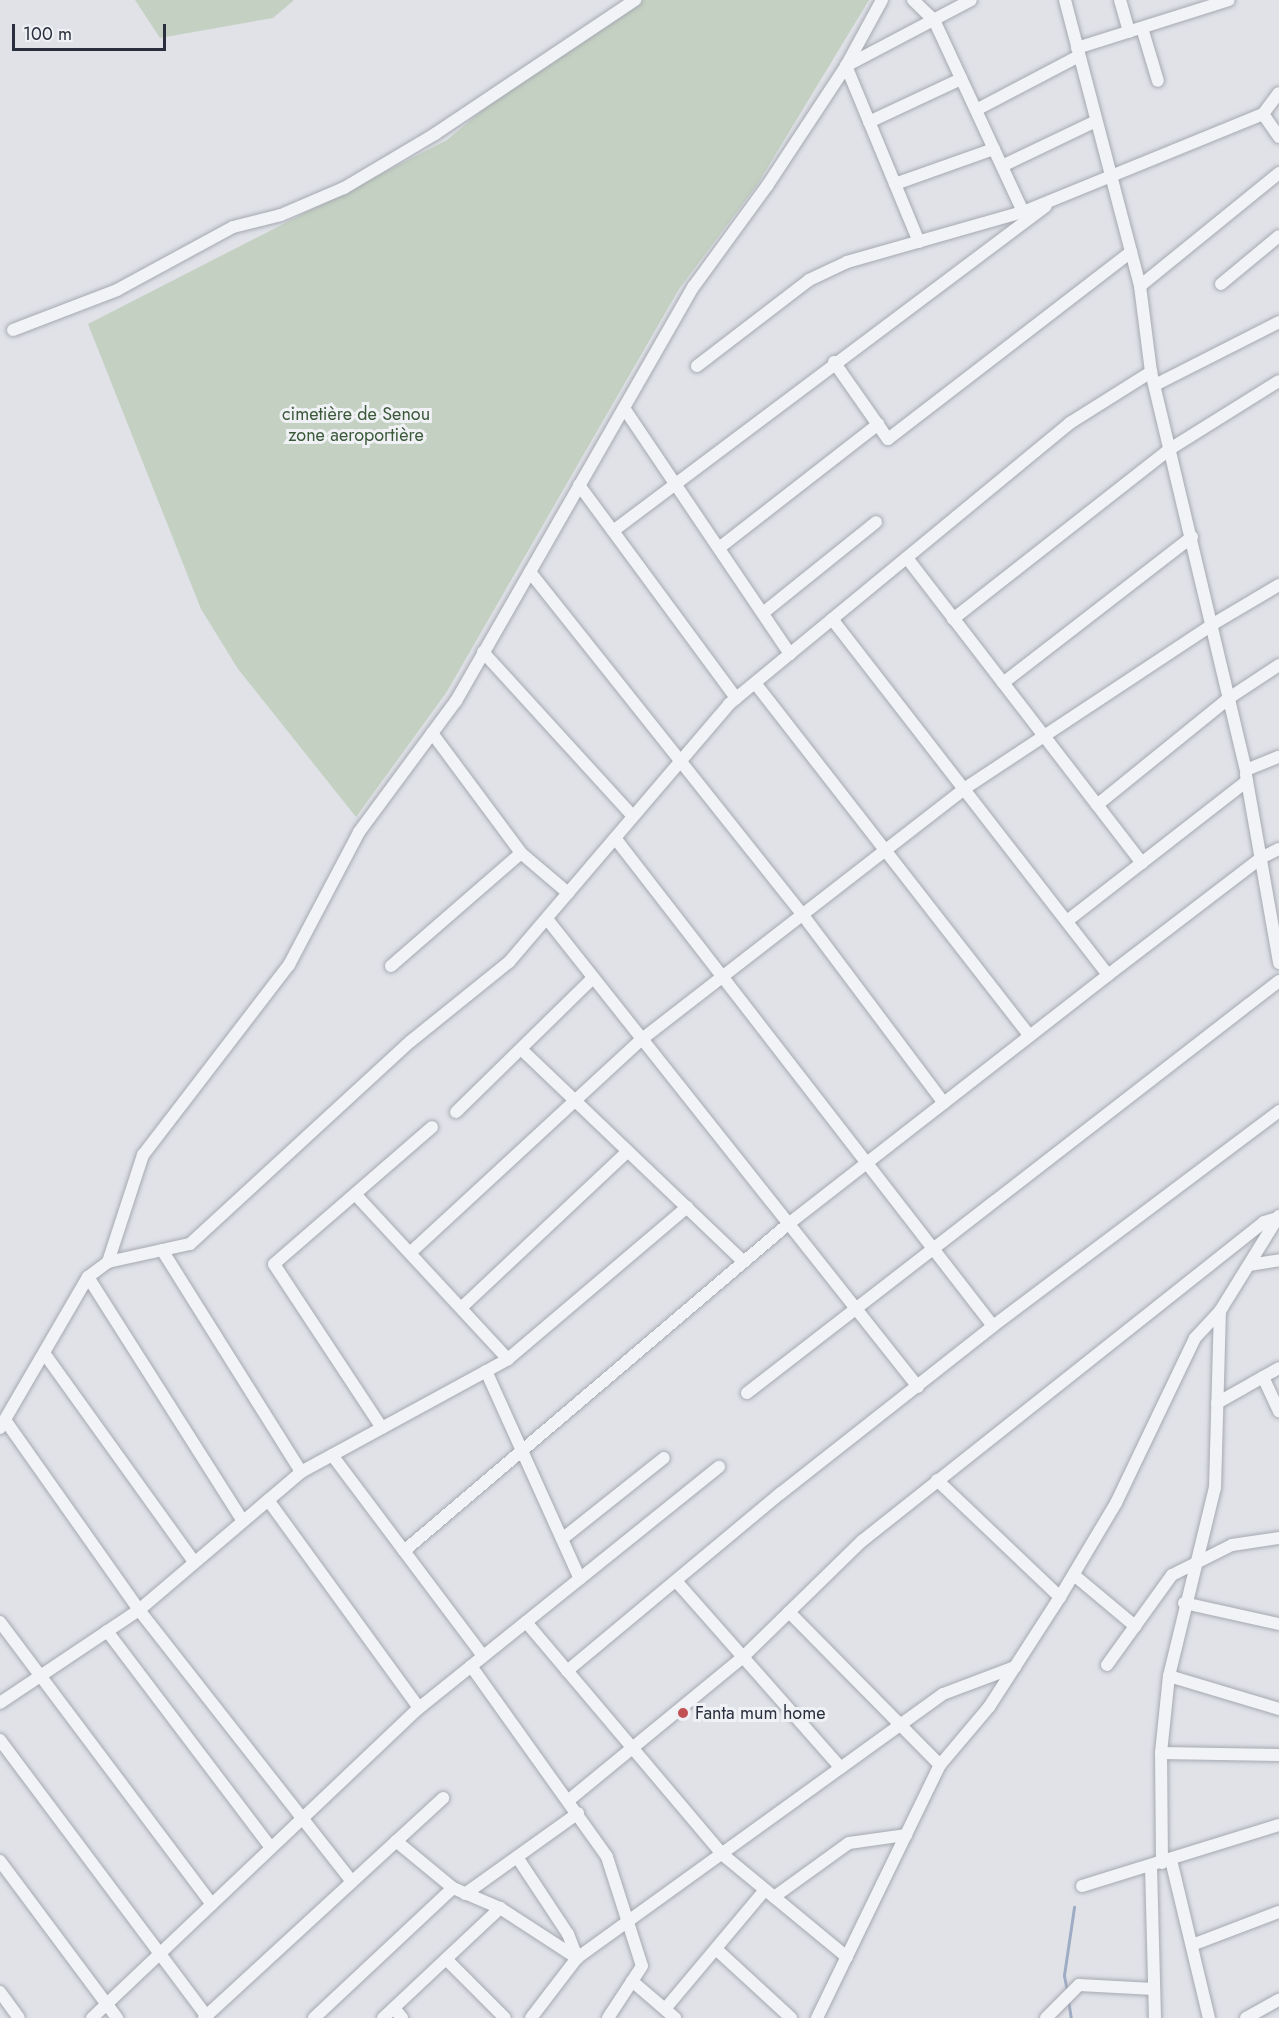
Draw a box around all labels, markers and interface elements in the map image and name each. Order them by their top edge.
scale bar [15,12,170,50]
text: 100 m [23,21,72,47]
park label: cimetière de Senou zone aeroportière [282,404,430,446]
place label: Fanta mum home [695,1702,825,1724]
marker: Fanta mum home [676,1706,690,1720]

